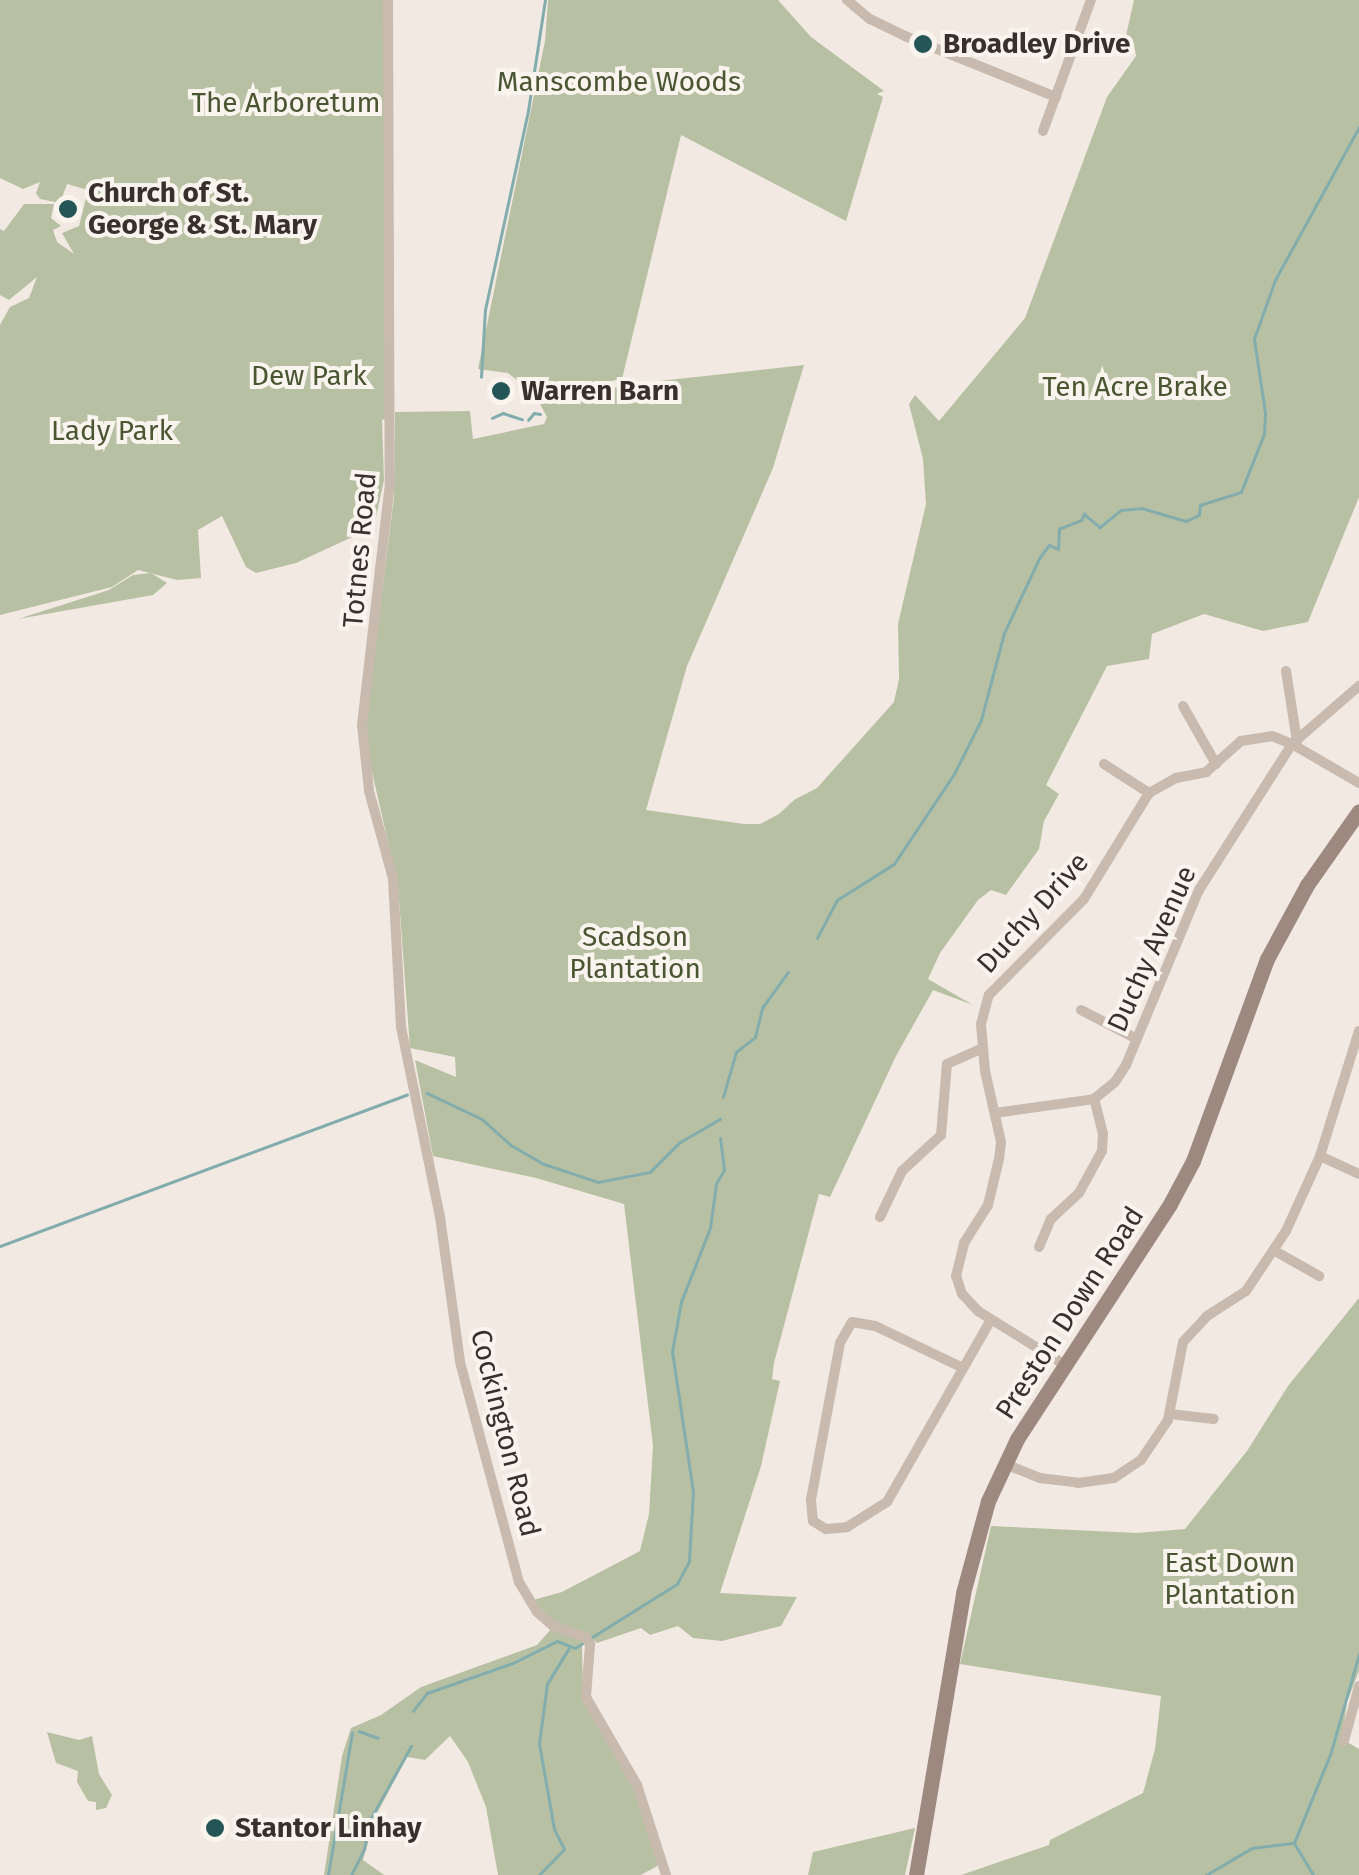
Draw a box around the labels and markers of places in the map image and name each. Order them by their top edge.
place label: Broadley Drive [943,27,1130,61]
marker: Broadley Drive [912,33,934,55]
place label: Church of St. George & St. Mary [88,176,317,242]
marker: Church of St. George & St. Mary [57,198,79,220]
place label: Warren Barn [521,374,679,408]
marker: Warren Barn [490,380,512,402]
place label: Stantor Linhay [235,1811,422,1845]
marker: Stantor Linhay [204,1817,226,1839]

